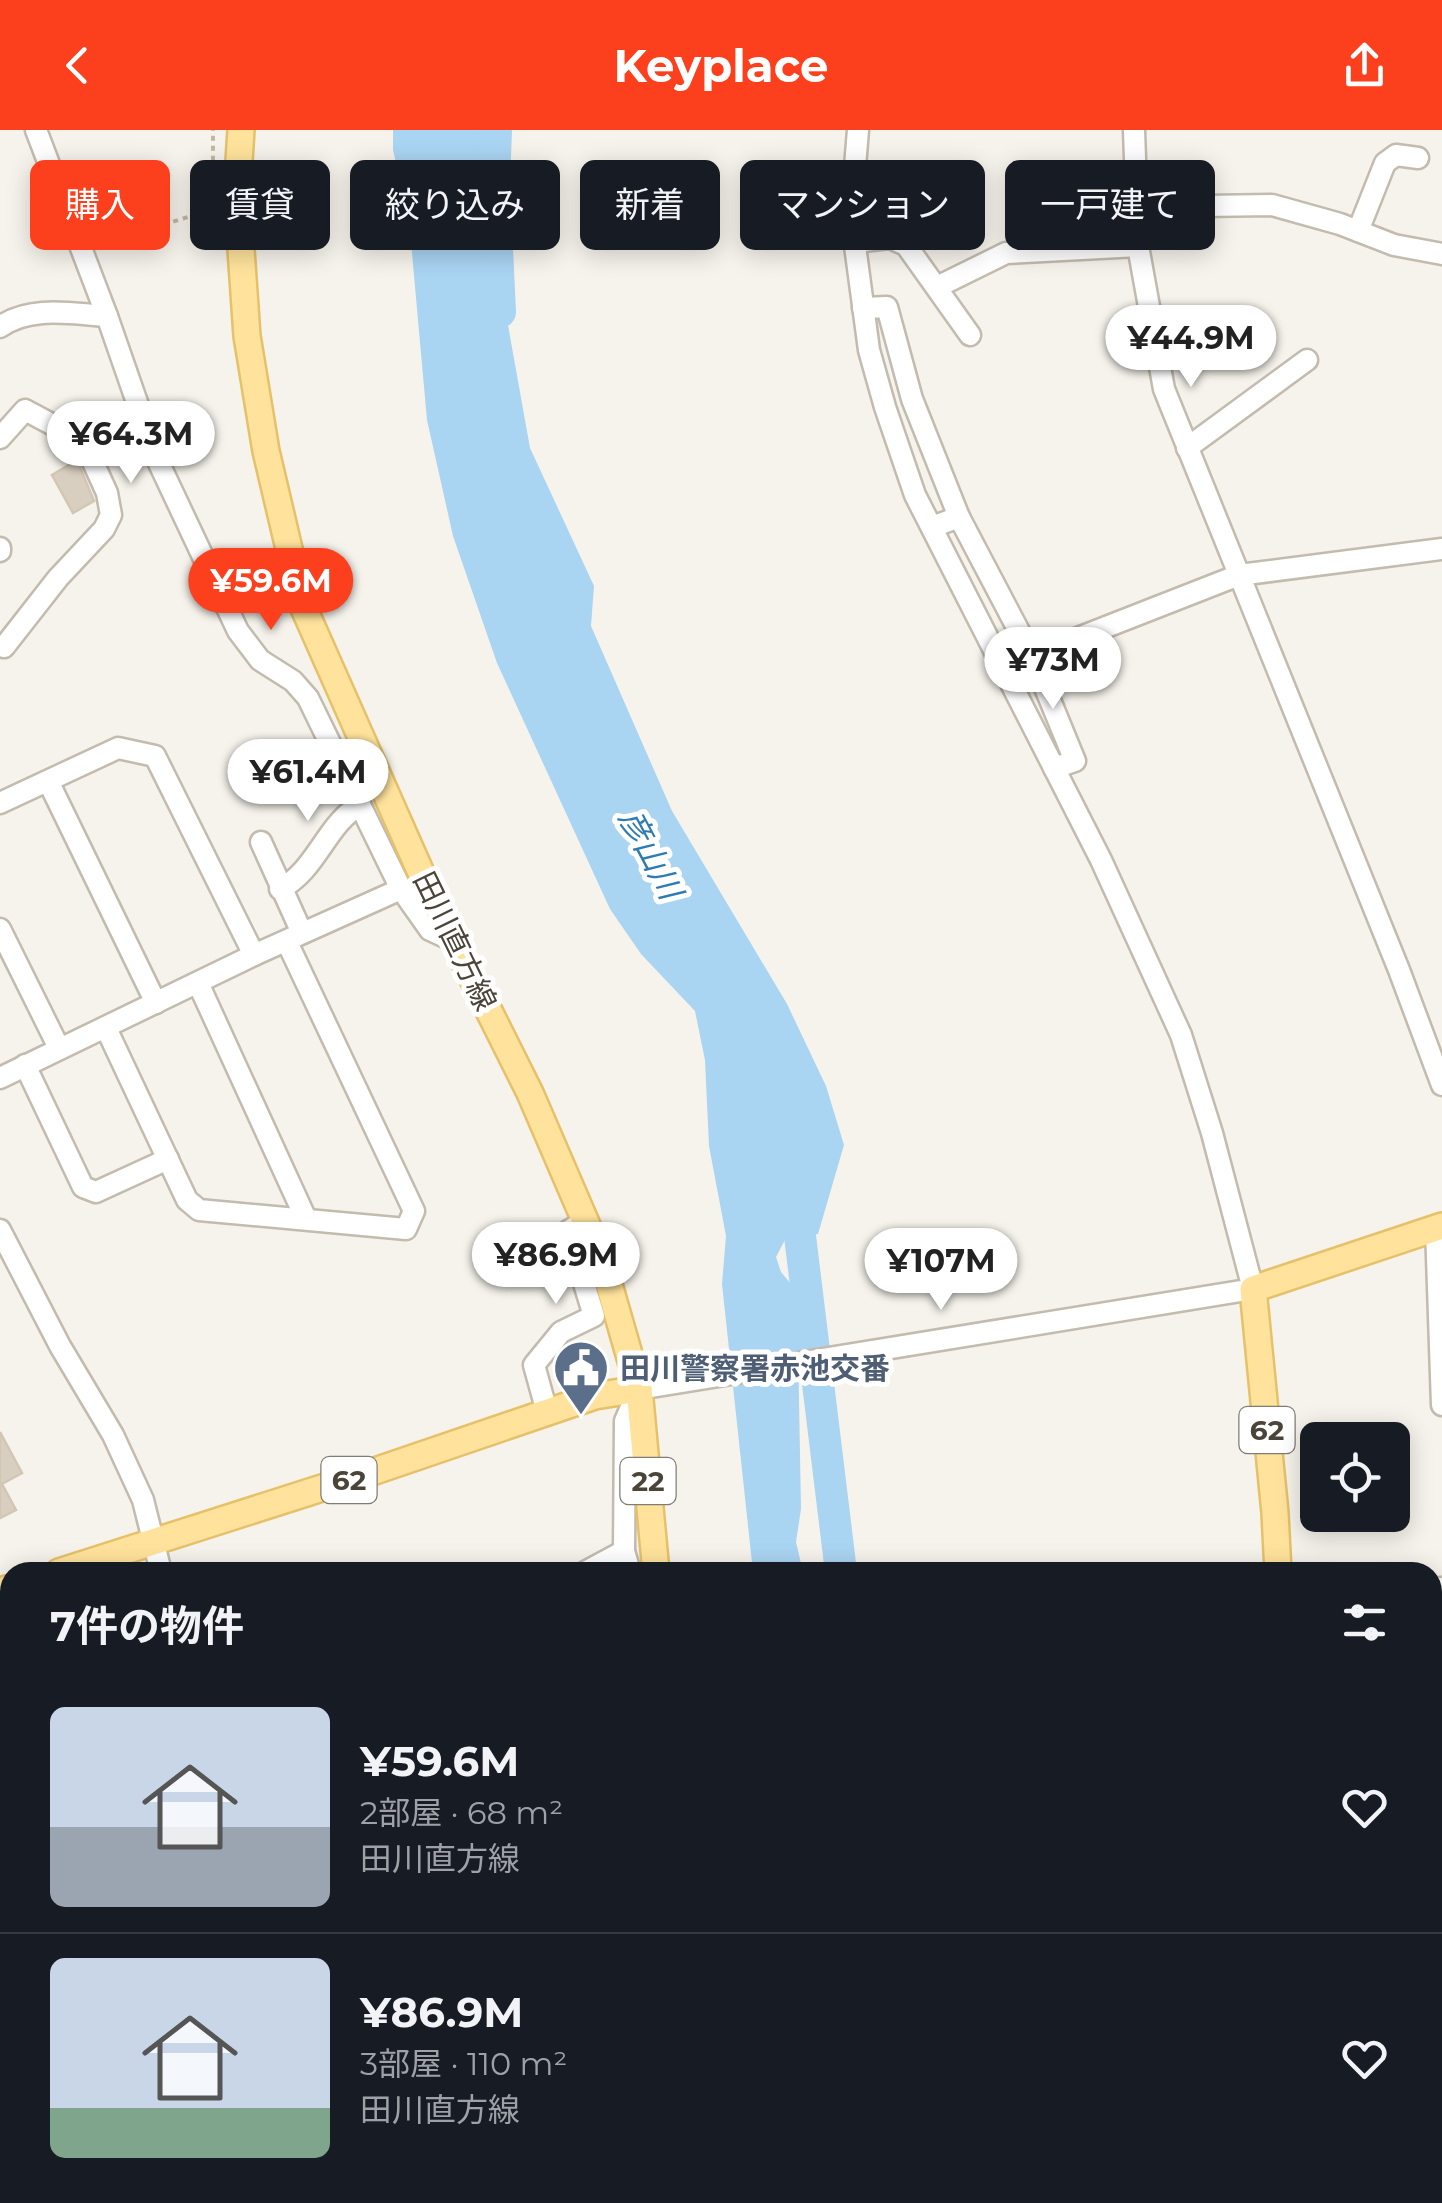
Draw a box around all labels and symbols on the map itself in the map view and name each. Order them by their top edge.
pin: ¥44.9M [1110,305,1272,390]
pin: ¥64.3M [50,401,212,486]
pin: ¥59.6M [190,548,352,633]
pin: ¥73M [994,627,1112,712]
pin: ¥61.4M [227,739,389,824]
water label: 彦山川 [611,802,692,908]
street label: 田川直方線 [405,865,505,1017]
pin: ¥86.9M [475,1222,637,1307]
pin: ¥107M [871,1228,1011,1313]
public building icon: 田川警察署赤池交番 [551,1338,611,1417]
place label: 田川警察署赤池交番 [620,1350,890,1387]
road number: 62 [1240,1407,1294,1453]
road number: 62 [322,1457,376,1503]
road number: 22 [620,1458,676,1504]

